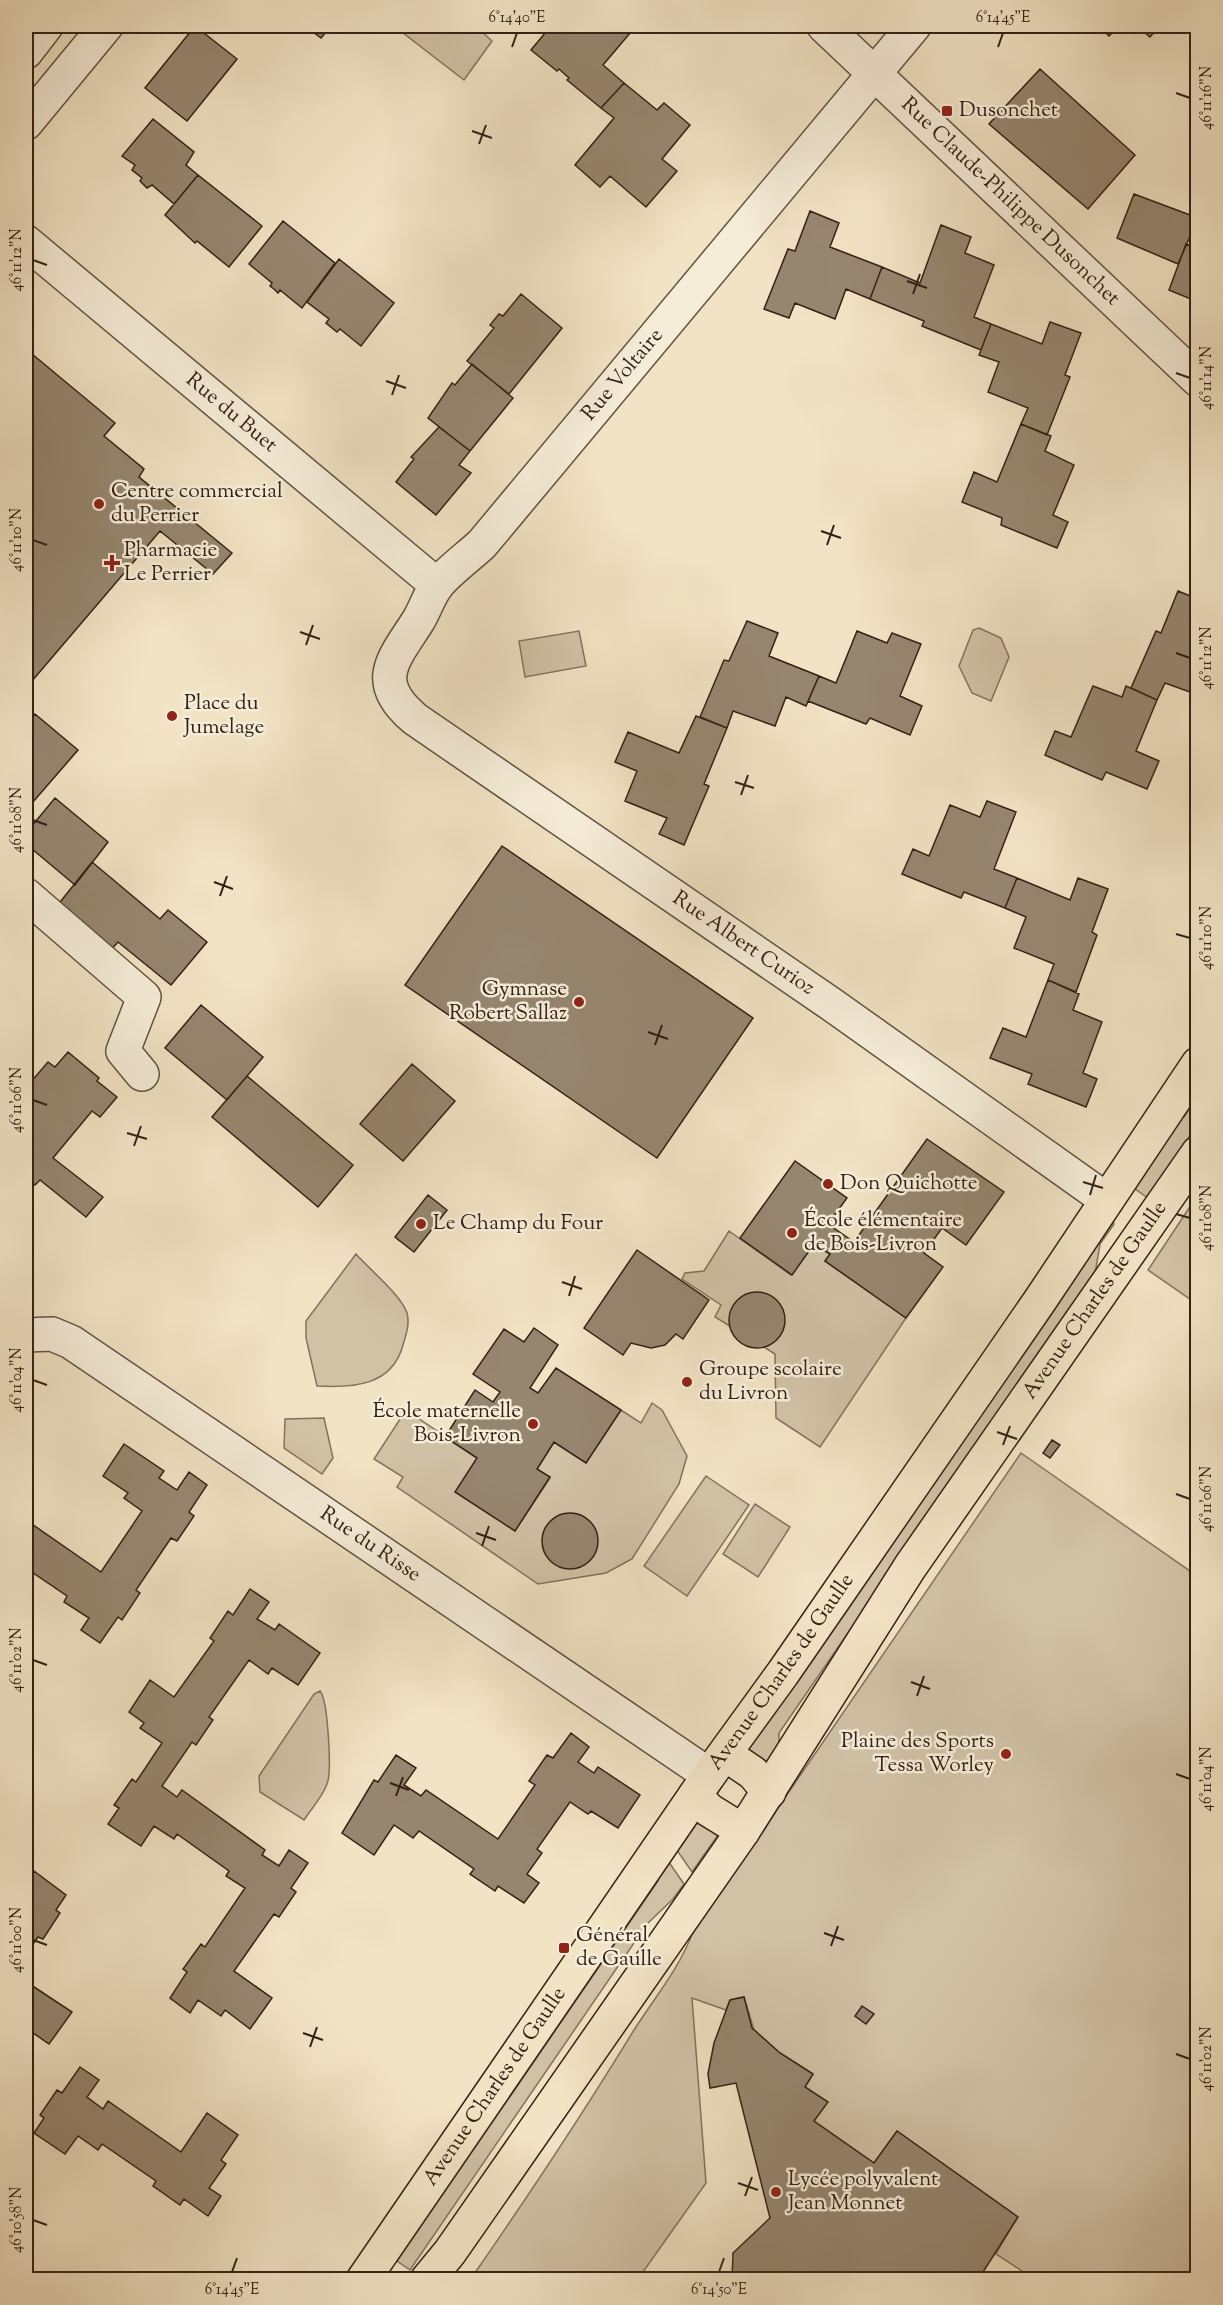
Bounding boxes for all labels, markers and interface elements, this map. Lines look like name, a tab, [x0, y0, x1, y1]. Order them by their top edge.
text: 6°14'40"E	[489, 8, 545, 29]
text: 6°14'45"E	[976, 8, 1030, 29]
text: 46°11'16"N	[1197, 66, 1218, 130]
street label: Rue Claude-Philippe Dusonchet	[894, 91, 1126, 313]
place label: Dusonchet	[959, 96, 1058, 126]
marker: Dusonchet	[940, 104, 954, 118]
text: 46°11'12"N	[7, 228, 28, 292]
street label: Rue Voltaire	[575, 322, 671, 428]
text: 46°11'14"N	[1197, 346, 1218, 410]
street label: Rue du Buet	[179, 366, 283, 460]
place label: Centre commercial du Perrier	[111, 477, 283, 531]
marker: Centre commercial du Perrier	[92, 497, 106, 511]
text: 46°11'10"N	[7, 508, 28, 572]
place label: Pharmacie Le Perrier	[124, 536, 217, 590]
marker: Pharmacie Le Perrier	[105, 556, 119, 570]
text: 46°11'12"N	[1197, 626, 1218, 690]
place label: Place du Jumelage	[183, 689, 264, 743]
marker: Place du Jumelage	[165, 709, 179, 723]
text: 46°11'08"N	[7, 787, 28, 853]
street label: Rue Albert Curioz	[666, 884, 820, 1003]
text: 46°11'10"N	[1197, 906, 1218, 970]
place label: Gymnase Robert Sallaz	[449, 975, 567, 1029]
marker: Gymnase Robert Sallaz	[572, 995, 586, 1009]
text: 46°11'06"N	[7, 1067, 28, 1133]
place label: Don Quichotte	[840, 1169, 978, 1199]
marker: Don Quichotte	[821, 1177, 835, 1191]
text: 46°11'08"N	[1197, 1185, 1218, 1251]
street label: Avenue Charles de Gaulle	[1016, 1196, 1175, 1406]
place label: École élémentaire de Bois-Livron	[804, 1206, 962, 1260]
place label: Le Champ du Four	[433, 1209, 603, 1239]
marker: Le Champ du Four	[414, 1217, 428, 1231]
marker: École élémentaire de Bois-Livron	[785, 1226, 799, 1240]
text: 46°11'04"N	[7, 1347, 28, 1413]
place label: Groupe scolaire du Livron	[699, 1355, 842, 1409]
marker: Groupe scolaire du Livron	[680, 1375, 694, 1389]
place label: École maternelle Bois-Livron	[373, 1397, 521, 1451]
marker: École maternelle Bois-Livron	[526, 1417, 540, 1431]
text: 46°11'06"N	[1197, 1466, 1218, 1532]
street label: Rue du Risse	[313, 1500, 427, 1590]
street label: Avenue Charles de Gaulle	[702, 1568, 862, 1777]
text: 46°11'02"N	[7, 1627, 28, 1692]
place label: Plaine des Sports Tessa Worley	[841, 1727, 995, 1781]
text: 46°11'04"N	[1197, 1746, 1218, 1812]
marker: Plaine des Sports Tessa Worley	[999, 1747, 1013, 1761]
text: 46°11'00"N	[7, 1907, 28, 1973]
place label: Général de Gaulle	[576, 1921, 662, 1975]
marker: Général de Gaulle	[557, 1941, 571, 1955]
street label: Avenue Charles de Gaulle	[416, 1981, 574, 2192]
text: 46°11'02"N	[1197, 2026, 1218, 2091]
place label: Lycée polyvalent Jean Monnet	[787, 2165, 938, 2219]
marker: Lycée polyvalent Jean Monnet	[769, 2185, 783, 2199]
text: 46°10'58"N	[7, 2187, 28, 2253]
text: 6°14'45"E	[205, 2280, 259, 2301]
text: 6°14'50"E	[691, 2280, 747, 2301]

